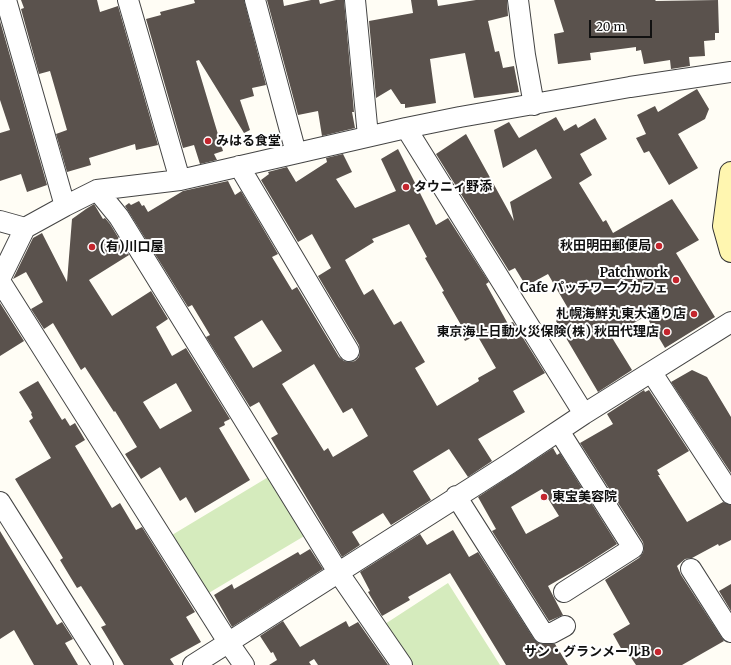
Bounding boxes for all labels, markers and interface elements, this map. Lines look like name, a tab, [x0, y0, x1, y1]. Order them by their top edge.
scale bar	[591, 12, 654, 38]
text: 20 m	[596, 19, 625, 34]
place label: みはる食堂	[216, 133, 281, 149]
marker: みはる食堂	[203, 136, 213, 146]
place label: タウニィ野添	[414, 179, 492, 195]
marker: タウニィ野添	[401, 182, 411, 192]
place label: 秋田明田郵便局	[560, 238, 651, 254]
place label: (有)川口屋	[100, 239, 163, 255]
marker: 秋田明田郵便局	[654, 241, 664, 251]
marker: (有)川口屋	[87, 242, 97, 252]
place label: Patchwork Cafe パッチワークカフェ	[520, 265, 668, 296]
marker: Patchwork Cafe パッチワークカフェ	[671, 275, 681, 285]
place label: 札幌海鮮丸東大通り店	[556, 306, 686, 322]
marker: 札幌海鮮丸東大通り店	[689, 309, 699, 319]
place label: 東京海上日動火災保険(株) 秋田代理店	[436, 324, 659, 340]
marker: 東京海上日動火災保険(株) 秋田代理店	[662, 327, 672, 337]
place label: 東宝美容院	[552, 489, 617, 505]
marker: 東宝美容院	[539, 492, 549, 502]
place label: サン・グランメールB	[524, 644, 650, 660]
marker: サン・グランメールB	[653, 647, 663, 657]

